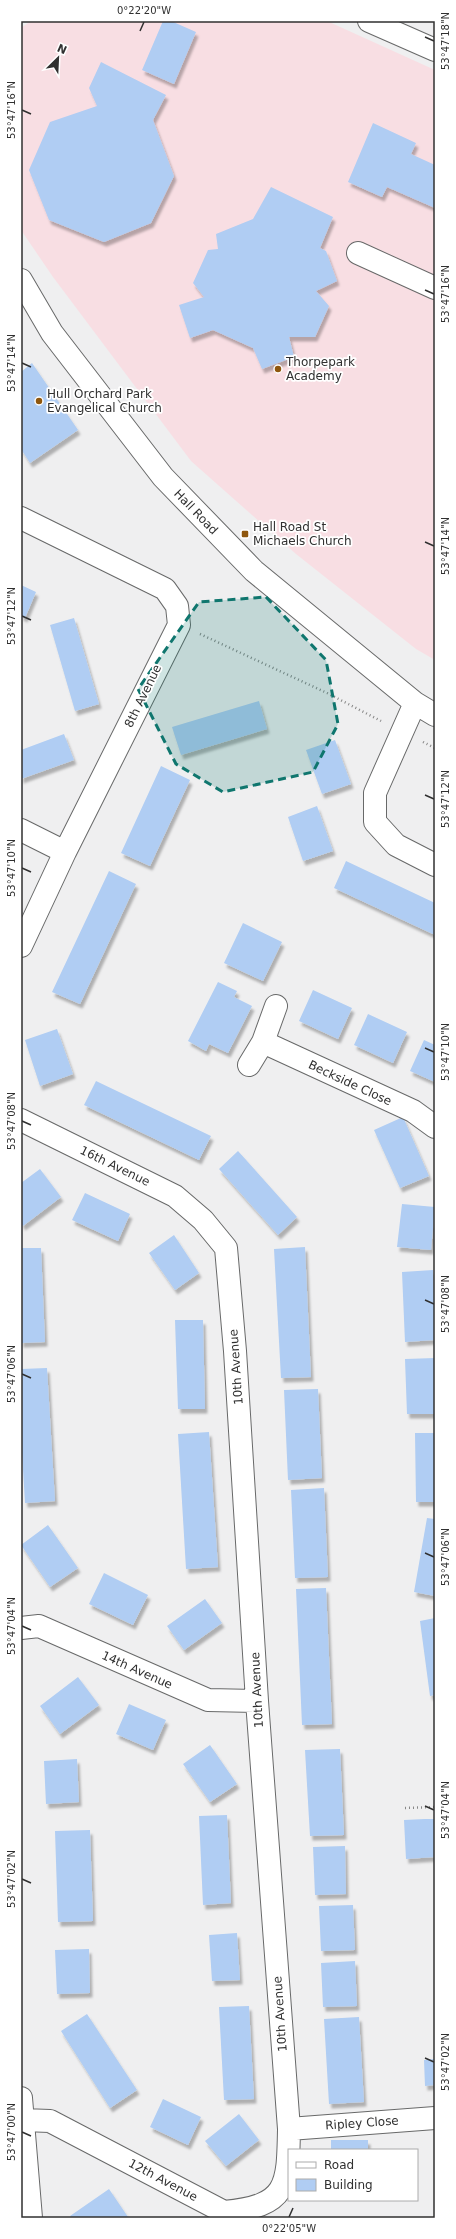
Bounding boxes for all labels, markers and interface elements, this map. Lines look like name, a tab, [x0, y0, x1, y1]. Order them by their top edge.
text: 0°22'20"W	[117, 5, 171, 16]
text: 53°47'18"N	[440, 12, 451, 70]
north arrow	[38, 38, 78, 78]
text: N	[55, 42, 69, 57]
text: 53°47'16"N	[6, 81, 17, 139]
text: 53°47'16"N	[440, 265, 451, 323]
text: 53°47'14"N	[6, 334, 17, 392]
place label: Thorpepark Academy	[285, 355, 355, 383]
marker: Thorpepark Academy	[273, 364, 283, 374]
place label: Hull Orchard Park Evangelical Church	[47, 387, 162, 415]
marker: Hull Orchard Park Evangelical Church	[34, 396, 44, 406]
street label: Hall Road	[171, 487, 221, 537]
text: 53°47'14"N	[440, 517, 451, 575]
place label: Hall Road St Michaels Church	[253, 520, 352, 548]
marker: Hall Road St Michaels Church	[240, 529, 250, 539]
text: 53°47'12"N	[6, 587, 17, 645]
street label: 8th Avenue	[122, 662, 164, 730]
text: 53°47'12"N	[440, 770, 451, 828]
text: 53°47'10"N	[6, 839, 17, 897]
text: 53°47'10"N	[440, 1023, 451, 1081]
street label: Beckside Close	[306, 1058, 394, 1108]
text: 53°47'08"N	[6, 1092, 17, 1150]
street label: 16th Avenue	[78, 1143, 152, 1189]
text: 53°47'08"N	[440, 1275, 451, 1333]
street label: 10th Avenue	[226, 1329, 246, 1405]
text: 53°47'06"N	[6, 1345, 17, 1403]
text: 53°47'06"N	[440, 1528, 451, 1586]
text: 53°47'04"N	[6, 1597, 17, 1655]
street label: 14th Avenue	[99, 1648, 175, 1692]
street label: 10th Avenue	[248, 1652, 266, 1728]
text: 53°47'04"N	[440, 1781, 451, 1839]
text: 53°47'02"N	[6, 1850, 17, 1908]
street label: 10th Avenue	[270, 1976, 290, 2052]
text: 53°47'02"N	[440, 2033, 451, 2091]
text: 53°47'00"N	[6, 2103, 17, 2161]
street label: Ripley Close	[325, 2113, 399, 2133]
legend	[288, 2149, 418, 2201]
street label: 12th Avenue	[126, 2156, 200, 2204]
text: Road	[324, 2158, 354, 2172]
text: Building	[324, 2178, 373, 2192]
text: 0°22'05"W	[262, 2223, 316, 2234]

